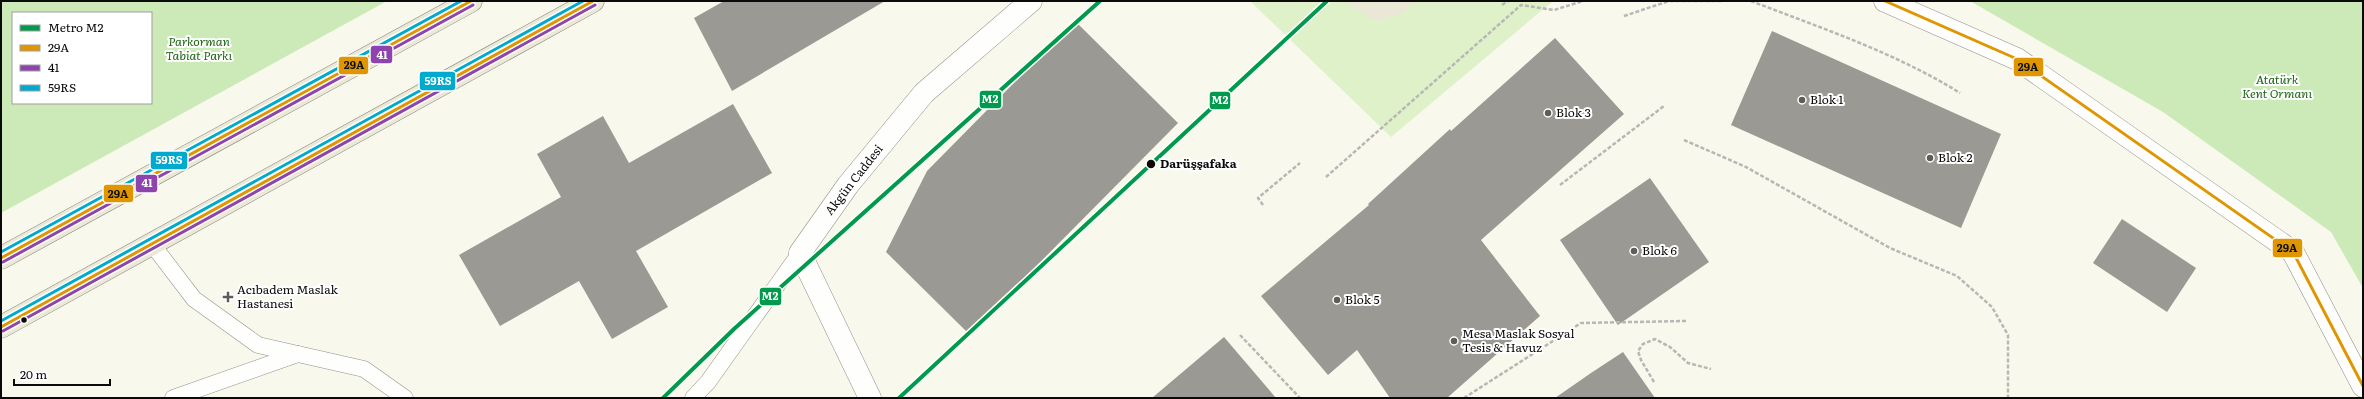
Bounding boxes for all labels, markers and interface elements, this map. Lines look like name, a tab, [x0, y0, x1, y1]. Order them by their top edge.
legend	[12, 12, 152, 104]
text: Metro M2	[48, 18, 104, 36]
park label: Parkorman Tabiat Parkı	[166, 32, 233, 64]
text: 29A	[48, 38, 69, 56]
line badge: 41	[370, 45, 393, 64]
text: 41	[376, 46, 388, 62]
line badge: 29A	[338, 56, 369, 75]
text: 29A	[344, 56, 365, 72]
line badge: 29A	[2013, 57, 2044, 77]
text: 41	[48, 58, 60, 76]
text: 29A	[2018, 58, 2039, 74]
park label: Atatürk Kent Ormanı	[2242, 70, 2312, 102]
line badge: 59RS	[419, 71, 456, 91]
text: 59RS	[424, 72, 452, 88]
text: 59RS	[48, 78, 76, 96]
line badge: M2	[979, 90, 1002, 109]
text: M2	[982, 90, 998, 106]
place label: Blok 1	[1810, 90, 1843, 108]
line badge: M2	[1209, 91, 1231, 110]
text: M2	[1212, 91, 1228, 107]
marker: Blok 1	[1797, 95, 1807, 105]
place label: Blok 3	[1556, 103, 1591, 121]
marker: Blok 3	[1543, 108, 1553, 118]
street label: Akgün Caddesi	[820, 140, 887, 219]
place label: Blok 2	[1938, 148, 1972, 166]
line badge: 59RS	[150, 151, 188, 170]
text: 59RS	[155, 151, 183, 167]
marker: Blok 2	[1925, 153, 1935, 163]
place label: Darüşşafaka	[1160, 154, 1237, 172]
marker: Darüşşafaka	[1145, 158, 1157, 170]
line badge: 41	[135, 174, 158, 193]
text: 41	[141, 174, 153, 190]
line badge: 29A	[103, 184, 134, 203]
text: 29A	[108, 185, 129, 201]
line badge: 29A	[2272, 238, 2303, 258]
text: 29A	[2277, 239, 2298, 255]
place label: Blok 6	[1642, 241, 1677, 259]
marker: Blok 6	[1629, 246, 1639, 256]
place label: Acıbadem Maslak Hastanesi	[237, 280, 339, 312]
line badge: M2	[759, 287, 782, 306]
text: M2	[762, 287, 778, 303]
place label: Blok 5	[1345, 290, 1379, 308]
marker: Acıbadem Maslak Hastanesi	[222, 291, 234, 303]
marker: Blok 5	[1332, 295, 1342, 305]
unlabelled marker	[19, 315, 29, 325]
place label: Mesa Maslak Sosyal Tesis & Havuz	[1462, 324, 1574, 356]
marker: Mesa Maslak Sosyal Tesis & Havuz	[1449, 336, 1459, 346]
scale bar	[14, 361, 110, 387]
text: 20 m	[20, 365, 47, 383]

